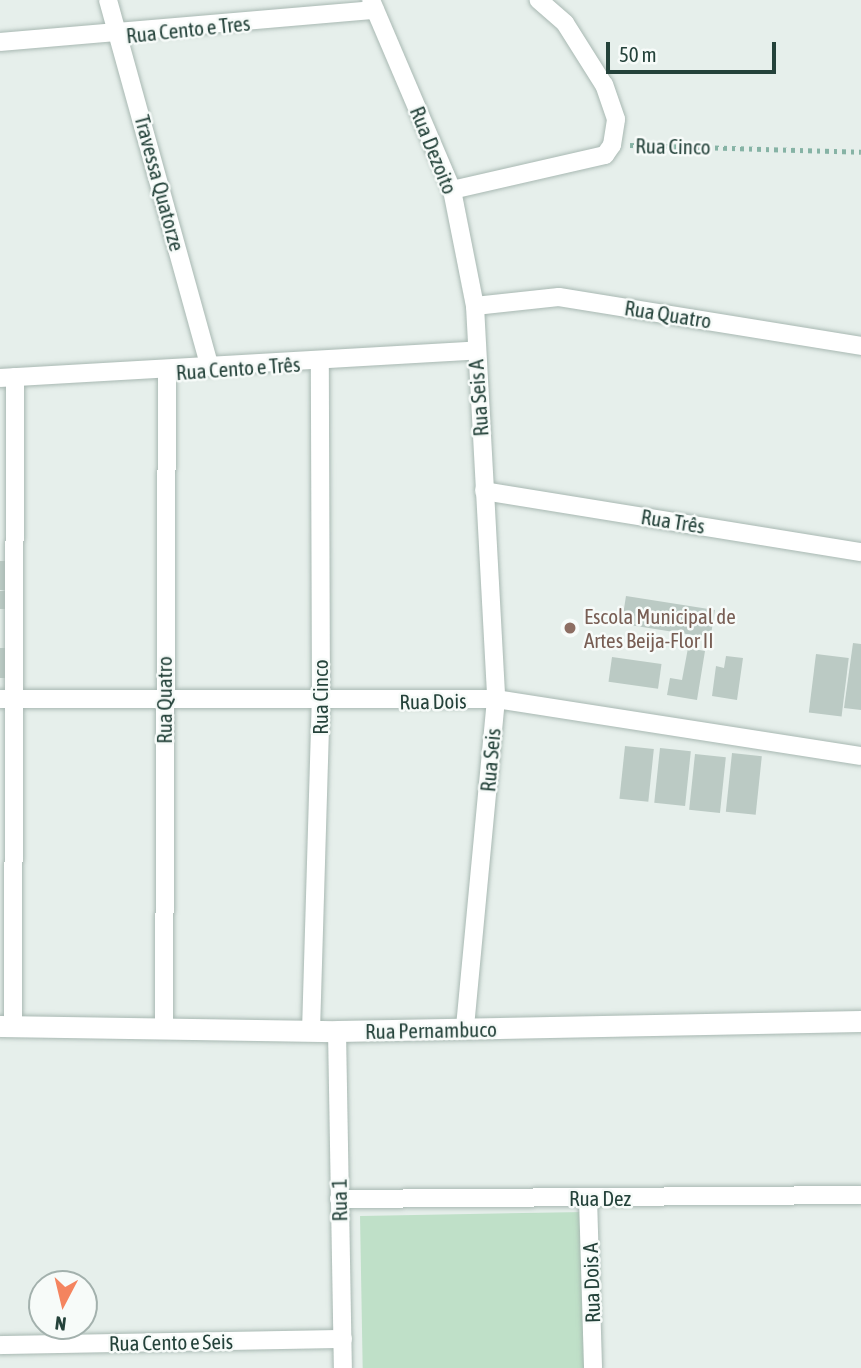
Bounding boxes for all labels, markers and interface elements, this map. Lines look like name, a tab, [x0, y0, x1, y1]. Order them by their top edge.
street label: Rua Cento e Tres	[125, 10, 251, 48]
scale bar	[609, 28, 779, 72]
text: 50 m	[619, 42, 657, 66]
street label: Rua Dezoito	[405, 102, 463, 198]
street label: Travessa Quatorze	[130, 112, 190, 254]
street label: Rua Cinco	[635, 133, 711, 159]
street label: Rua Quatro	[623, 295, 713, 333]
street label: Rua Cento e Três	[175, 351, 301, 385]
street label: Rua Seis A	[463, 359, 493, 437]
street label: Rua Três	[639, 504, 707, 538]
place label: Escola Municipal de Artes Beija-Flor II	[584, 603, 736, 653]
marker: Escola Municipal de Artes Beija-Flor II	[562, 620, 578, 636]
street label: Rua Quatro	[151, 656, 177, 744]
street label: Rua Cinco	[307, 659, 333, 735]
street label: Rua Dois	[399, 688, 467, 714]
street label: Rua Seis	[475, 727, 505, 793]
street label: Rua Pernambuco	[365, 1016, 497, 1044]
street label: Rua 1	[326, 1178, 352, 1222]
street label: Rua Dez	[569, 1185, 631, 1211]
street label: Rua Dois A	[577, 1242, 605, 1324]
north arrow	[28, 1270, 98, 1340]
text: N	[54, 1312, 68, 1335]
street label: Rua Cento e Seis	[109, 1328, 233, 1356]

